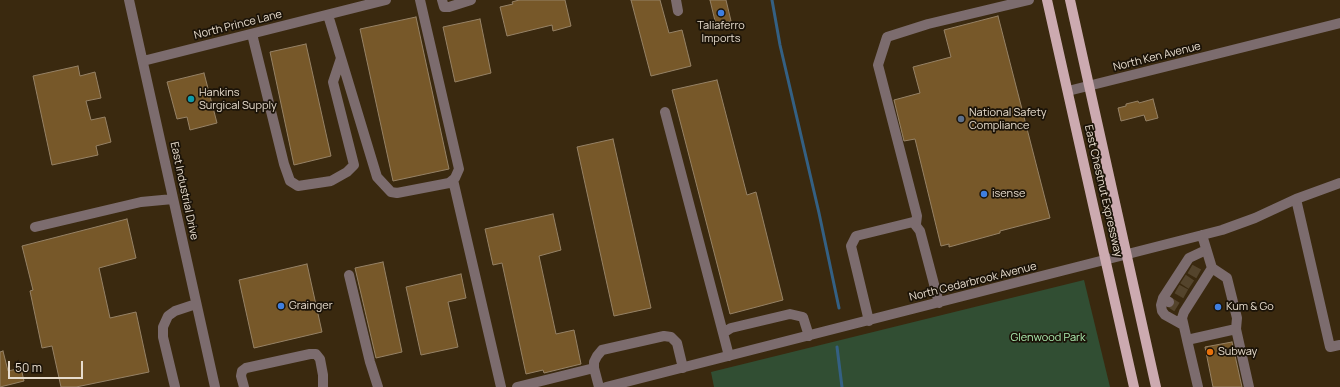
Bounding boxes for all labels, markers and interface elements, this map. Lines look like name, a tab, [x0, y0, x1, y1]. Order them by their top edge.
street label: North Prince Lane	[193, 8, 283, 42]
marker: Taliaferro Imports	[716, 8, 726, 18]
place label: Taliaferro Imports	[697, 19, 745, 45]
street label: North Ken Avenue	[1112, 40, 1202, 74]
place label: Hankins Surgical Supply	[199, 86, 277, 112]
marker: Hankins Surgical Supply	[186, 94, 196, 104]
place label: National Safety Compliance	[969, 106, 1047, 132]
marker: National Safety Compliance	[956, 114, 966, 124]
street label: East Chestnut Expressway	[1081, 124, 1125, 258]
street label: East Industrial Drive	[167, 141, 201, 241]
place label: isense	[992, 187, 1025, 201]
marker: isense	[979, 189, 989, 199]
street label: North Cedarbrook Avenue	[908, 260, 1038, 304]
place label: Grainger	[289, 299, 333, 313]
place label: Kum & Go	[1226, 300, 1274, 314]
marker: Grainger	[276, 301, 286, 311]
marker: Kum & Go	[1213, 302, 1223, 312]
park label: Glenwood Park	[1011, 331, 1085, 345]
place label: Subway	[1218, 345, 1257, 359]
marker: Subway	[1205, 347, 1215, 357]
scale bar	[10, 353, 85, 379]
text: 50 m	[15, 359, 42, 376]

